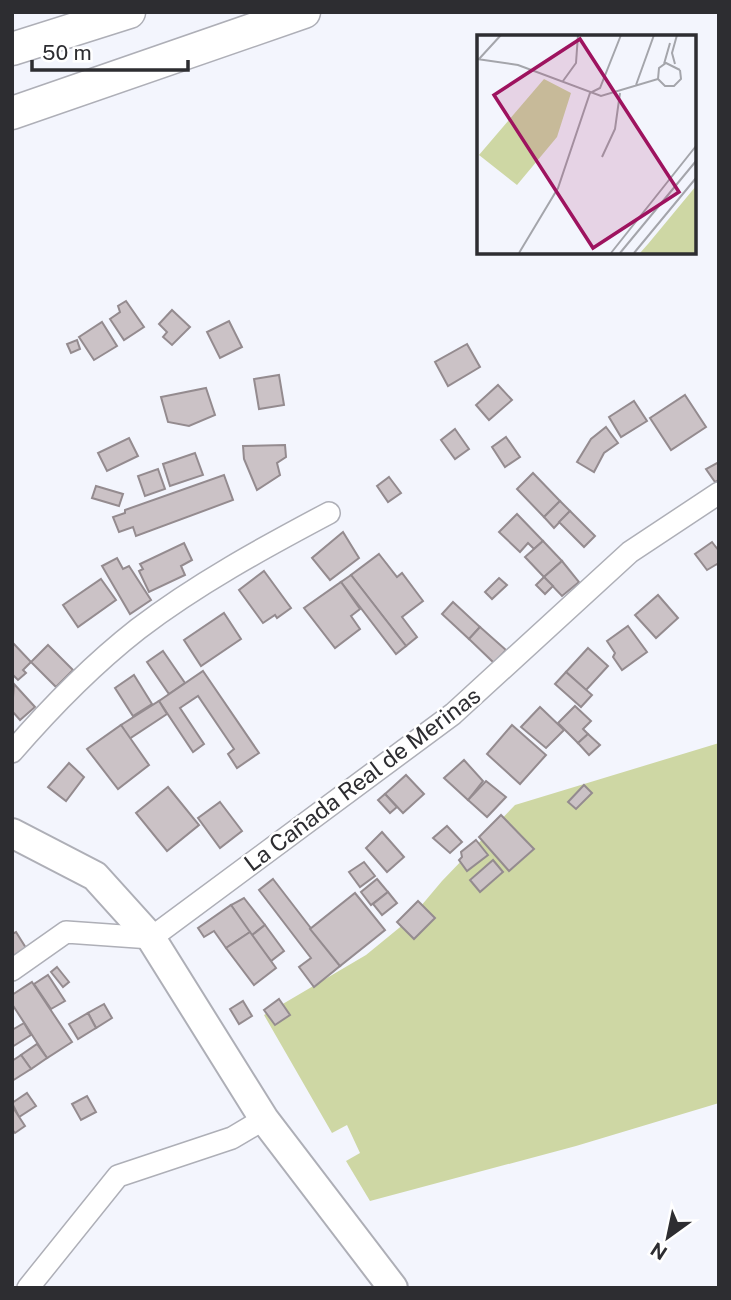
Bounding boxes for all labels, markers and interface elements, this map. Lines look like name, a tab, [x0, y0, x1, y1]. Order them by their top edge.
scale bar	[32, 28, 187, 72]
inset map	[477, 35, 696, 254]
text: 50 m	[42, 40, 92, 65]
street label: La Cañada Real de Merinas	[239, 681, 485, 877]
north arrow	[633, 1202, 703, 1272]
text: N	[647, 1238, 671, 1265]

